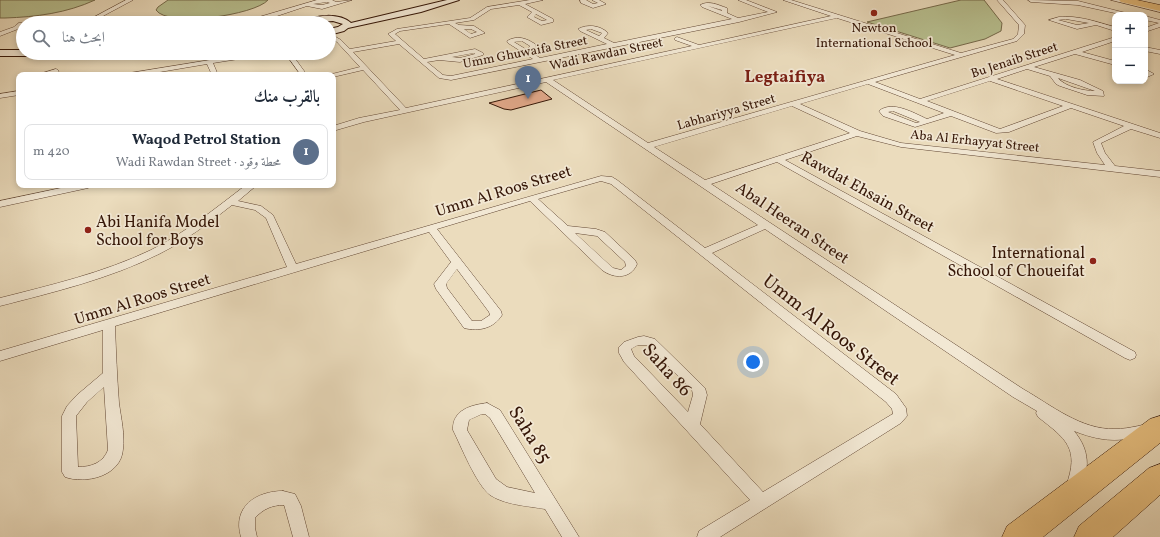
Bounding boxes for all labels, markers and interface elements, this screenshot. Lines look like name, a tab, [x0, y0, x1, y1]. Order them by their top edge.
marker: Newton International School	[869, 8, 879, 18]
map controls	[1112, 12, 1148, 84]
button: +	[1112, 12, 1148, 48]
search box	[16, 16, 336, 60]
place label: Newton International School	[816, 20, 932, 53]
icon: search	[30, 27, 52, 49]
text: ابحث هنا	[62, 28, 105, 49]
street label: Umm Ghuwaifa Street	[462, 32, 590, 74]
street label: Wadi Rawdan Street	[548, 34, 665, 76]
street label: Bu Jenaib Street	[969, 38, 1061, 83]
button: −	[1112, 48, 1148, 84]
pin: 1	[515, 66, 541, 99]
district label: Legtaifiya	[745, 66, 825, 89]
text: بالقرب منك	[254, 86, 320, 109]
street label: Labhariyya Street	[675, 90, 778, 136]
street label: Aba Al Erhayyat Street	[909, 126, 1041, 158]
text: Waqod Petrol Station	[132, 130, 281, 151]
text: 420 m	[33, 143, 70, 161]
text: 1	[303, 143, 309, 161]
street label: Rawdat Ehsain Street	[796, 147, 938, 239]
text: محطة وقود · Wadi Rawdan Street	[116, 154, 281, 172]
street label: Umm Al Roos Street	[433, 161, 575, 223]
street label: Abal Heeran Street	[731, 177, 853, 270]
place label: Abi Hanifa Model School for Boys	[96, 212, 220, 252]
marker: Abi Hanifa Model School for Boys	[83, 225, 93, 235]
place label: International School of Choueifat	[948, 243, 1085, 283]
marker: International School of Choueifat	[1088, 256, 1098, 266]
street label: Umm Al Roos Street	[72, 269, 214, 331]
street label: Umm Al Roos Street	[757, 269, 905, 393]
street label: Saha 86	[636, 338, 698, 403]
your location	[743, 352, 763, 372]
street label: Saha 85	[502, 401, 557, 469]

